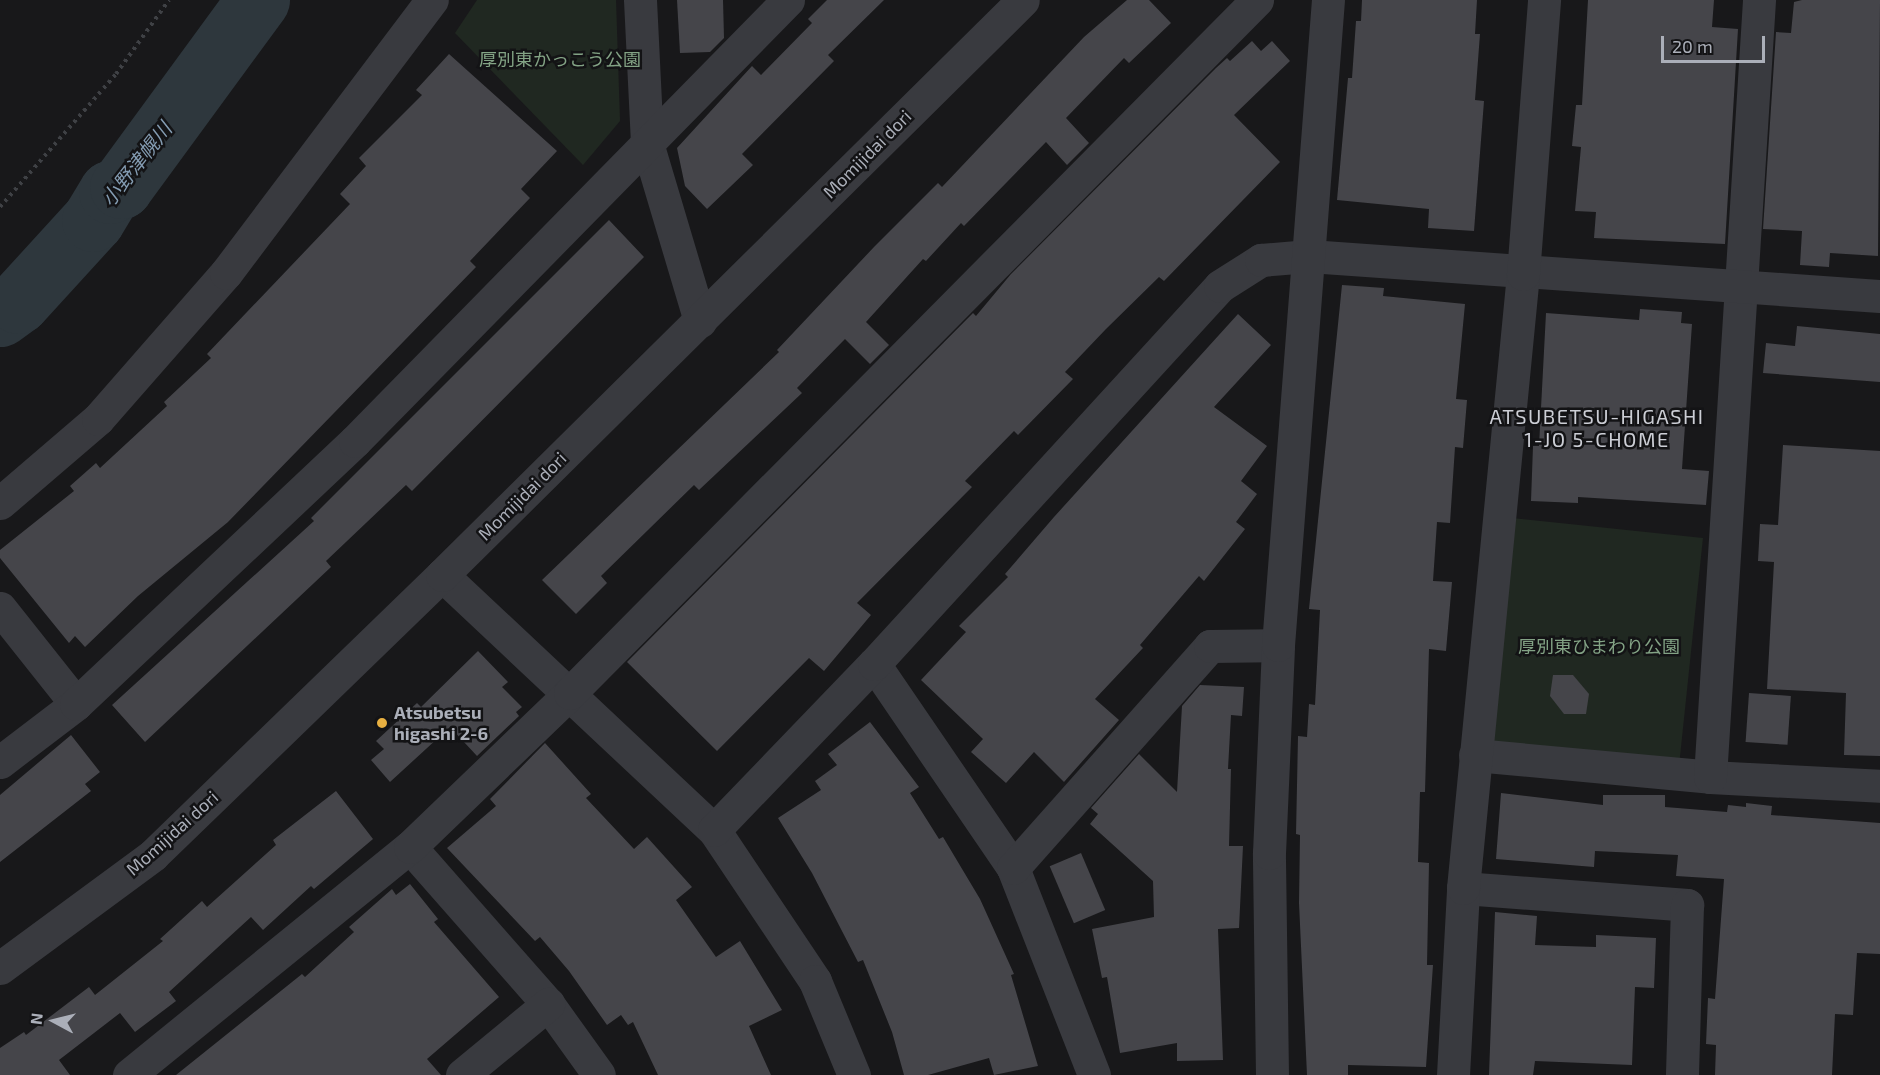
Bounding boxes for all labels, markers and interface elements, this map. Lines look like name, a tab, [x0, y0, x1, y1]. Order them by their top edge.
scale bar	[1664, 24, 1768, 62]
text: 20 m	[1672, 35, 1713, 57]
park label: 厚別東かっこう公園	[479, 48, 641, 70]
street label: Momijidai dori	[818, 105, 916, 203]
water label: 小野津幌川	[96, 117, 176, 211]
district label: ATSUBETSU-HIGASHI 1-JO 5-CHOME	[1489, 405, 1705, 452]
street label: Momijidai dori	[473, 447, 571, 545]
park label: 厚別東ひまわり公園	[1518, 635, 1680, 657]
place label: Atsubetsu higashi 2-6	[394, 702, 488, 744]
marker: Atsubetsu higashi 2-6	[375, 716, 389, 730]
street label: Momijidai dori	[122, 786, 222, 880]
north arrow	[24, 991, 84, 1051]
text: N	[26, 1012, 46, 1026]

